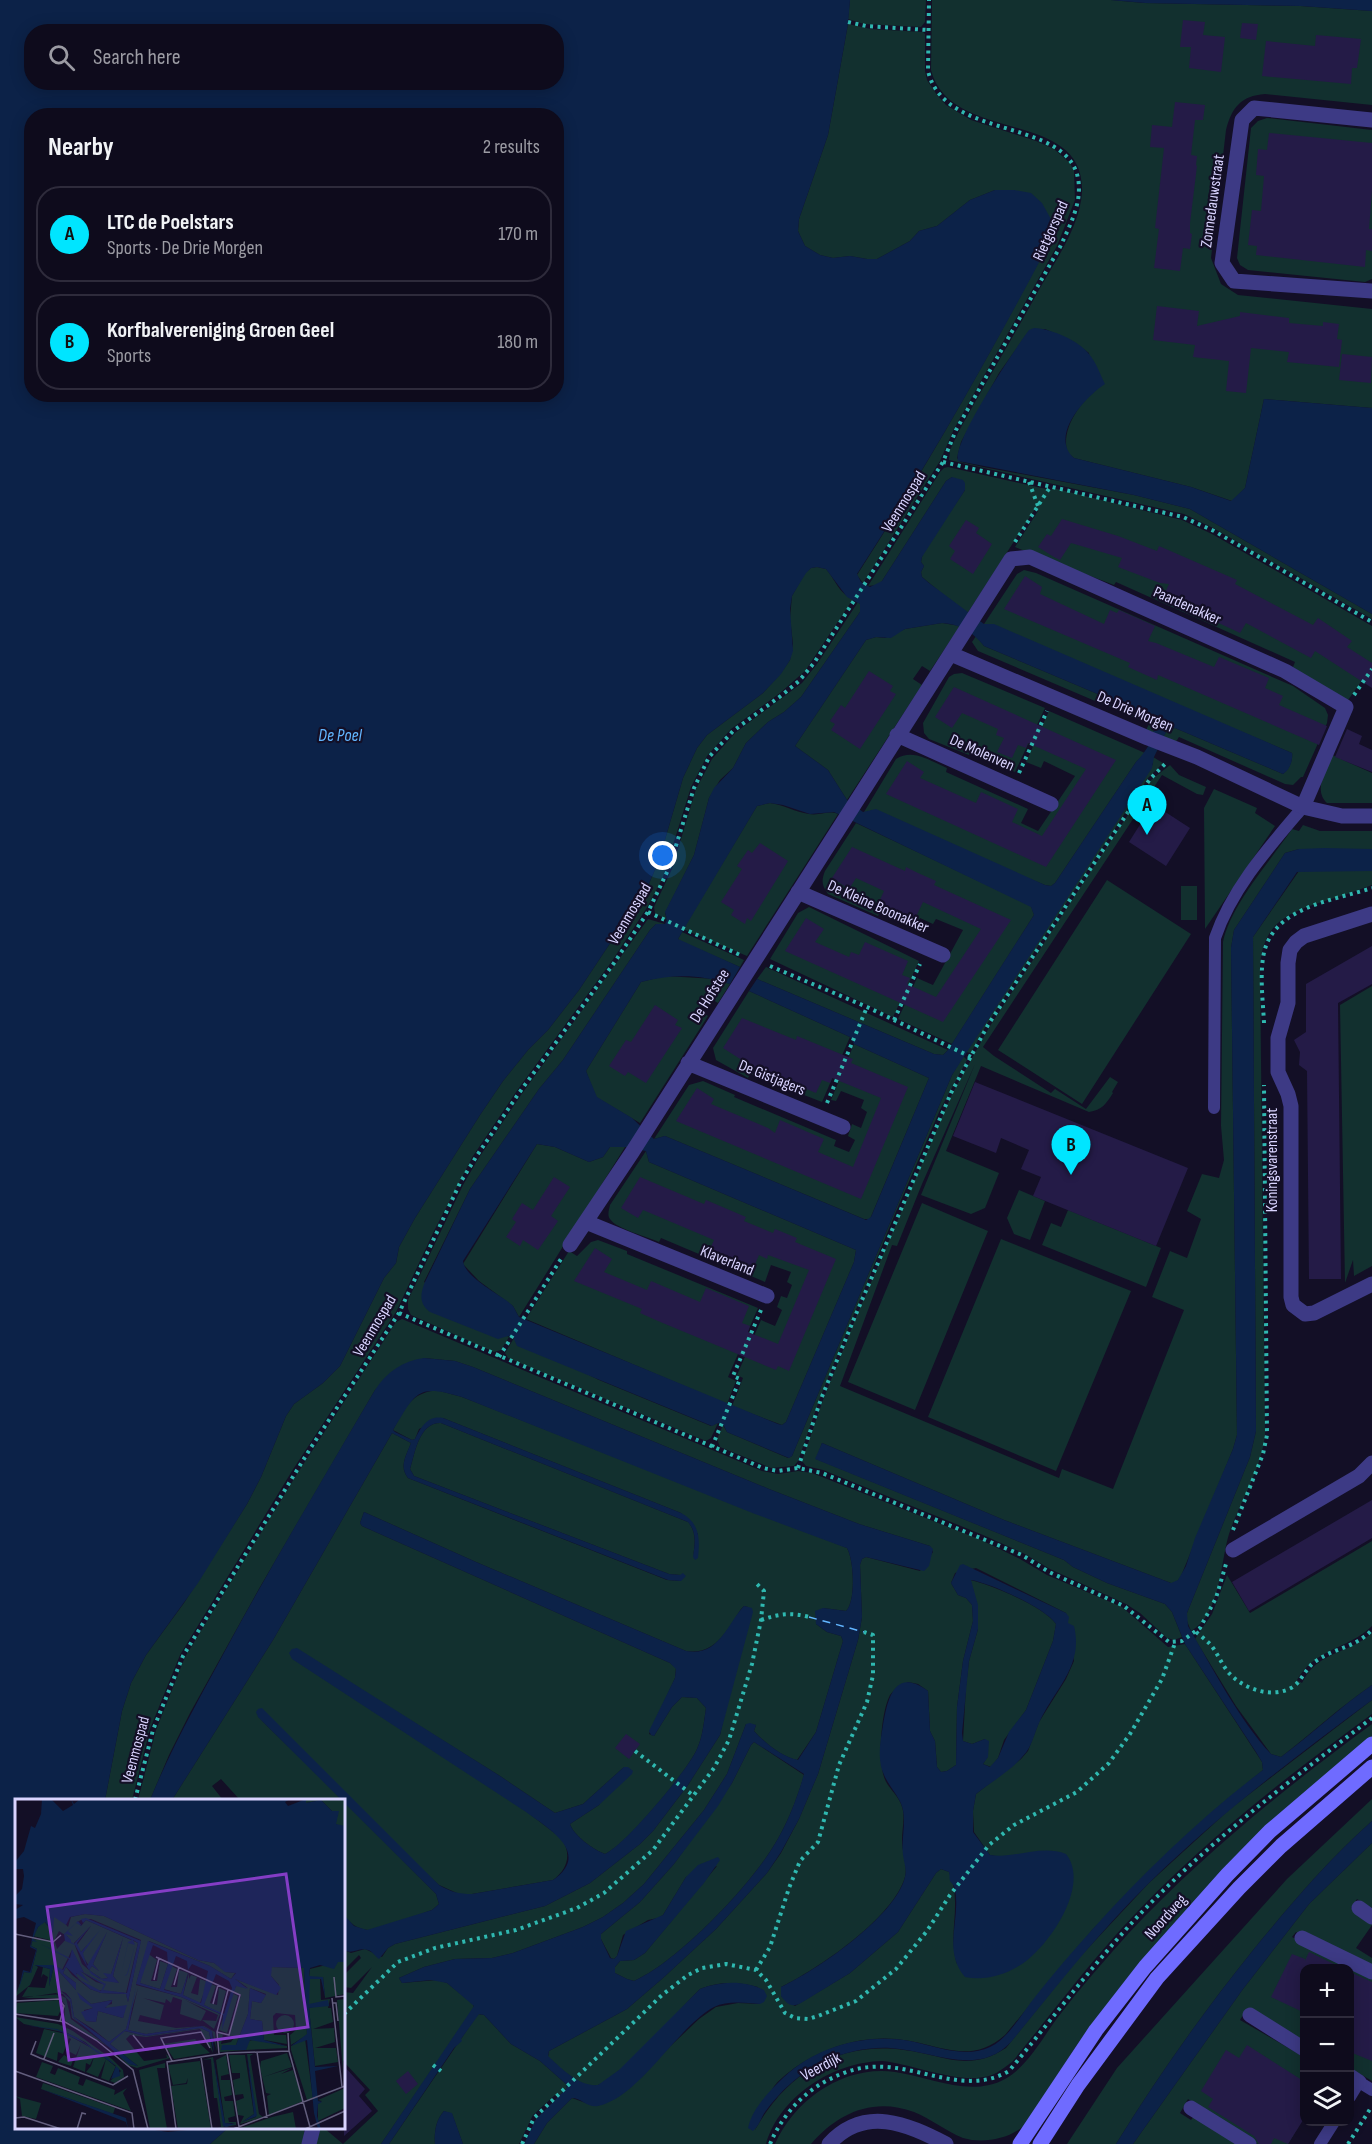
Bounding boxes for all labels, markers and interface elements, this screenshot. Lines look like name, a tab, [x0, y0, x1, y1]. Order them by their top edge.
search box	[24, 24, 564, 90]
icon: search	[45, 41, 78, 74]
text: Search here	[93, 44, 180, 71]
text: Nearby	[48, 132, 114, 163]
text: 2 results	[483, 135, 540, 159]
street label: Zonnedauwstraat	[1197, 153, 1229, 249]
street label: Rietgorspad	[1029, 198, 1073, 264]
text: LTC de Poelstars	[107, 209, 234, 236]
text: A	[65, 222, 74, 246]
text: 170 m	[498, 222, 538, 246]
text: Sports · De Drie Morgen	[107, 236, 263, 260]
text: Korfbalvereniging Groen Geel	[107, 317, 334, 344]
text: B	[65, 330, 74, 354]
text: 180 m	[497, 330, 538, 354]
text: Sports	[107, 344, 151, 368]
street label: Veenmospad	[878, 468, 930, 536]
street label: Paardenakker	[1150, 583, 1224, 630]
street label: De Drie Morgen	[1094, 687, 1176, 737]
water label: De Poel	[318, 725, 363, 746]
street label: De Molenven	[947, 730, 1017, 776]
pin: A	[1128, 786, 1166, 835]
your location	[648, 841, 677, 870]
street label: De Kleine Boonakker	[824, 876, 932, 938]
street label: Veenmospad	[604, 880, 656, 948]
street label: De Hofstee	[686, 966, 734, 1026]
street label: De Gistjagers	[736, 1056, 808, 1100]
street label: Koningsvarenstraat	[1263, 1108, 1282, 1212]
pin: B	[1052, 1126, 1090, 1175]
street label: Klaverland	[697, 1242, 757, 1280]
street label: Veenmospad	[349, 1292, 401, 1360]
street label: Veenmospad	[118, 1714, 154, 1786]
inset map	[15, 1799, 345, 2129]
street label: Noordweg	[1141, 1891, 1191, 1943]
map controls	[1300, 1964, 1354, 2126]
button: +	[1300, 1964, 1354, 2018]
button: −	[1300, 2018, 1354, 2072]
street label: Veerdijk	[798, 2049, 844, 2085]
button: layers	[1300, 2072, 1354, 2126]

